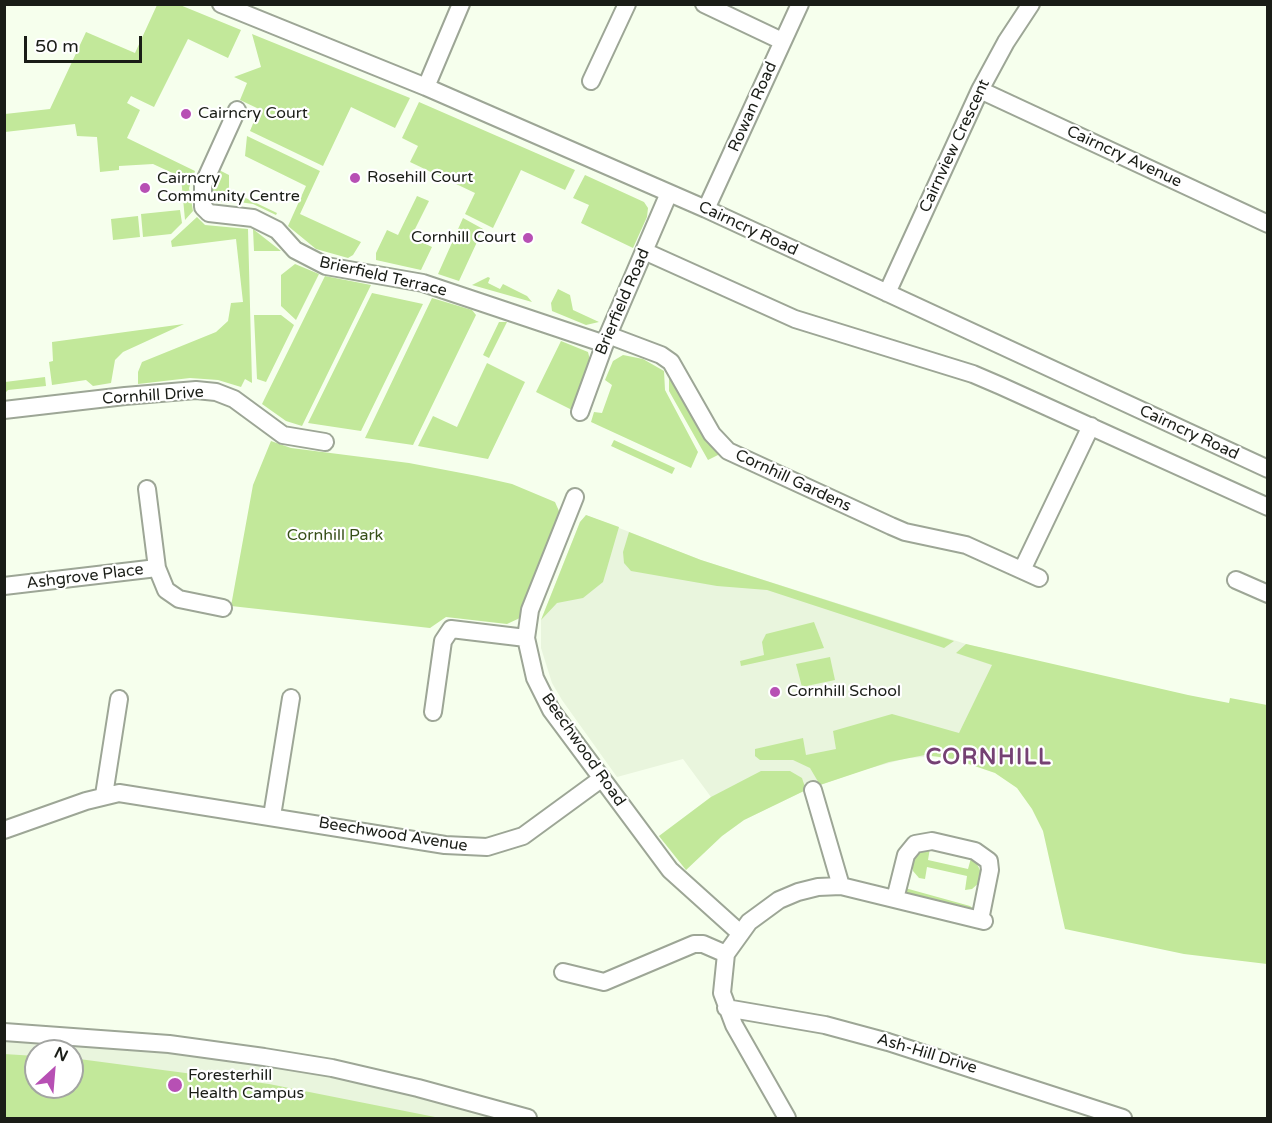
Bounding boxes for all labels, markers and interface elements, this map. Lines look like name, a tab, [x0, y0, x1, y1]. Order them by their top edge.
scale bar	[27, 24, 146, 62]
text: 50 m	[35, 35, 79, 57]
street label: Rowan Road	[725, 59, 781, 155]
street label: Cairnview Crescent	[916, 76, 994, 216]
place label: Cairncry Court	[198, 104, 308, 124]
marker: Cairncry Court	[179, 107, 193, 121]
street label: Cairncry Avenue	[1063, 122, 1185, 192]
place label: Rosehill Court	[367, 168, 473, 188]
place label: Cairncry Community Centre	[157, 169, 300, 207]
marker: Rosehill Court	[348, 171, 362, 185]
marker: Cairncry Community Centre	[138, 181, 152, 195]
street label: Cairncry Road	[695, 198, 801, 260]
place label: Cornhill Court	[411, 228, 516, 248]
marker: Cornhill Court	[521, 231, 535, 245]
street label: Brierfield Road	[592, 246, 654, 358]
street label: Brierfield Terrace	[317, 253, 449, 301]
street label: Cornhill Drive	[102, 383, 204, 409]
street label: Cairncry Road	[1136, 402, 1242, 464]
street label: Cornhill Gardens	[732, 446, 854, 516]
park label: Cornhill Park	[287, 526, 383, 546]
street label: Ashgrove Place	[25, 560, 145, 594]
place label: Cornhill School	[787, 682, 901, 702]
marker: Cornhill School	[768, 685, 782, 699]
street label: Beechwood Road	[537, 690, 629, 810]
district label: CORNHILL	[926, 745, 1052, 771]
street label: Beechwood Avenue	[317, 814, 469, 856]
street label: Ash-Hill Drive	[875, 1030, 979, 1078]
north arrow	[24, 1039, 84, 1099]
text: N	[51, 1043, 71, 1066]
place label: Foresterhill Health Campus	[188, 1066, 304, 1104]
marker: Foresterhill Health Campus	[166, 1076, 184, 1094]

